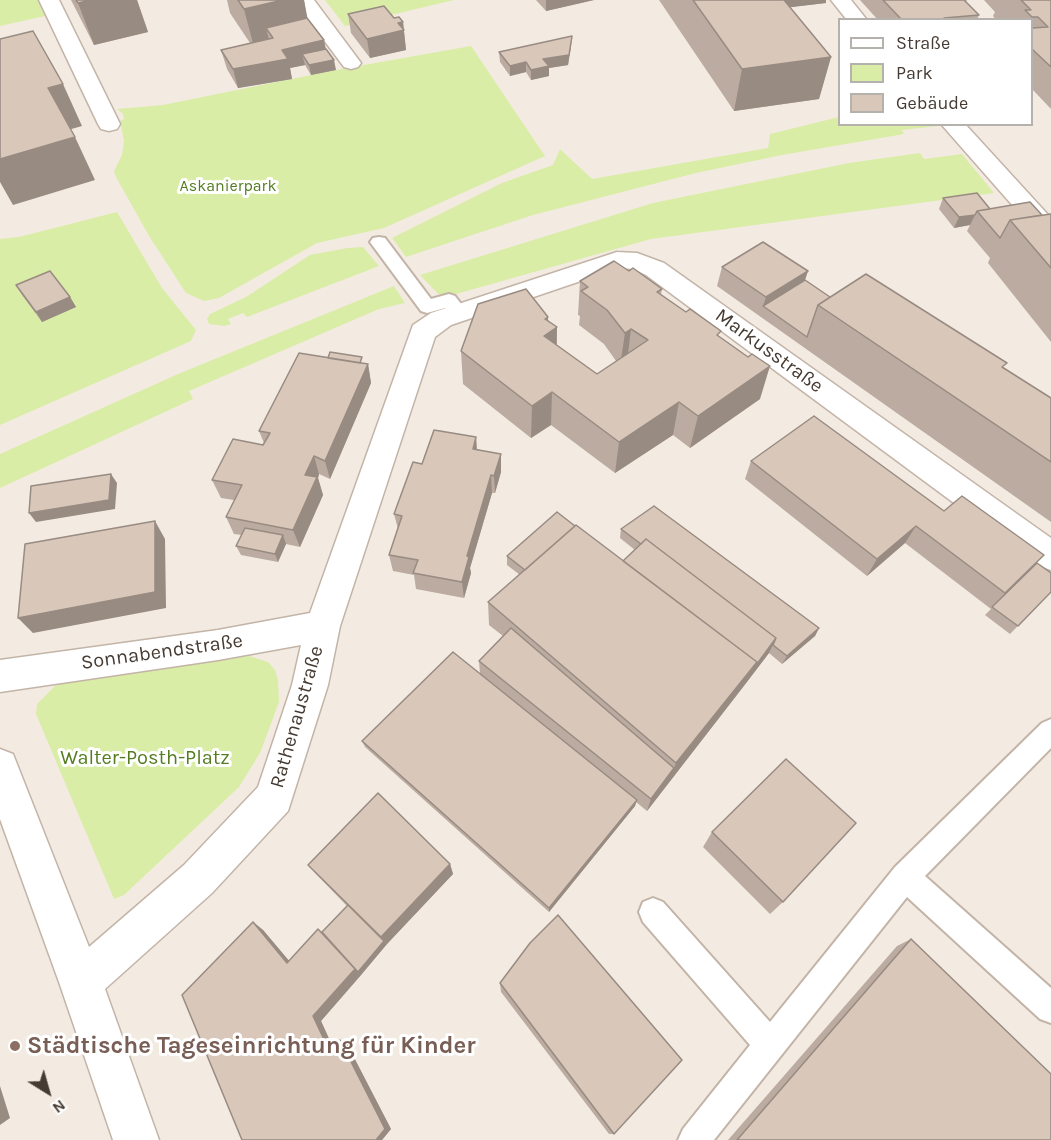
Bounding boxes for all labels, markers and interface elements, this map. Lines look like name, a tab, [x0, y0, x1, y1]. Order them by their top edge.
legend	[838, 18, 1033, 126]
text: Straße	[896, 32, 950, 54]
text: Park	[896, 62, 933, 84]
text: Gebäude	[896, 92, 968, 114]
park label: Askanierpark	[180, 176, 276, 196]
street label: Markusstraße	[710, 304, 828, 398]
street label: Sonnabendstraße	[80, 629, 244, 675]
street label: Rathenaustraße	[265, 643, 329, 791]
park label: Walter-Posth-Platz	[60, 746, 230, 770]
place label: Städtische Tageseinrichtung für Kinder	[27, 1032, 476, 1060]
marker: Städtische Tageseinrichtung für Kinder	[8, 1039, 22, 1053]
north arrow	[18, 1062, 78, 1122]
text: N	[49, 1096, 69, 1118]

